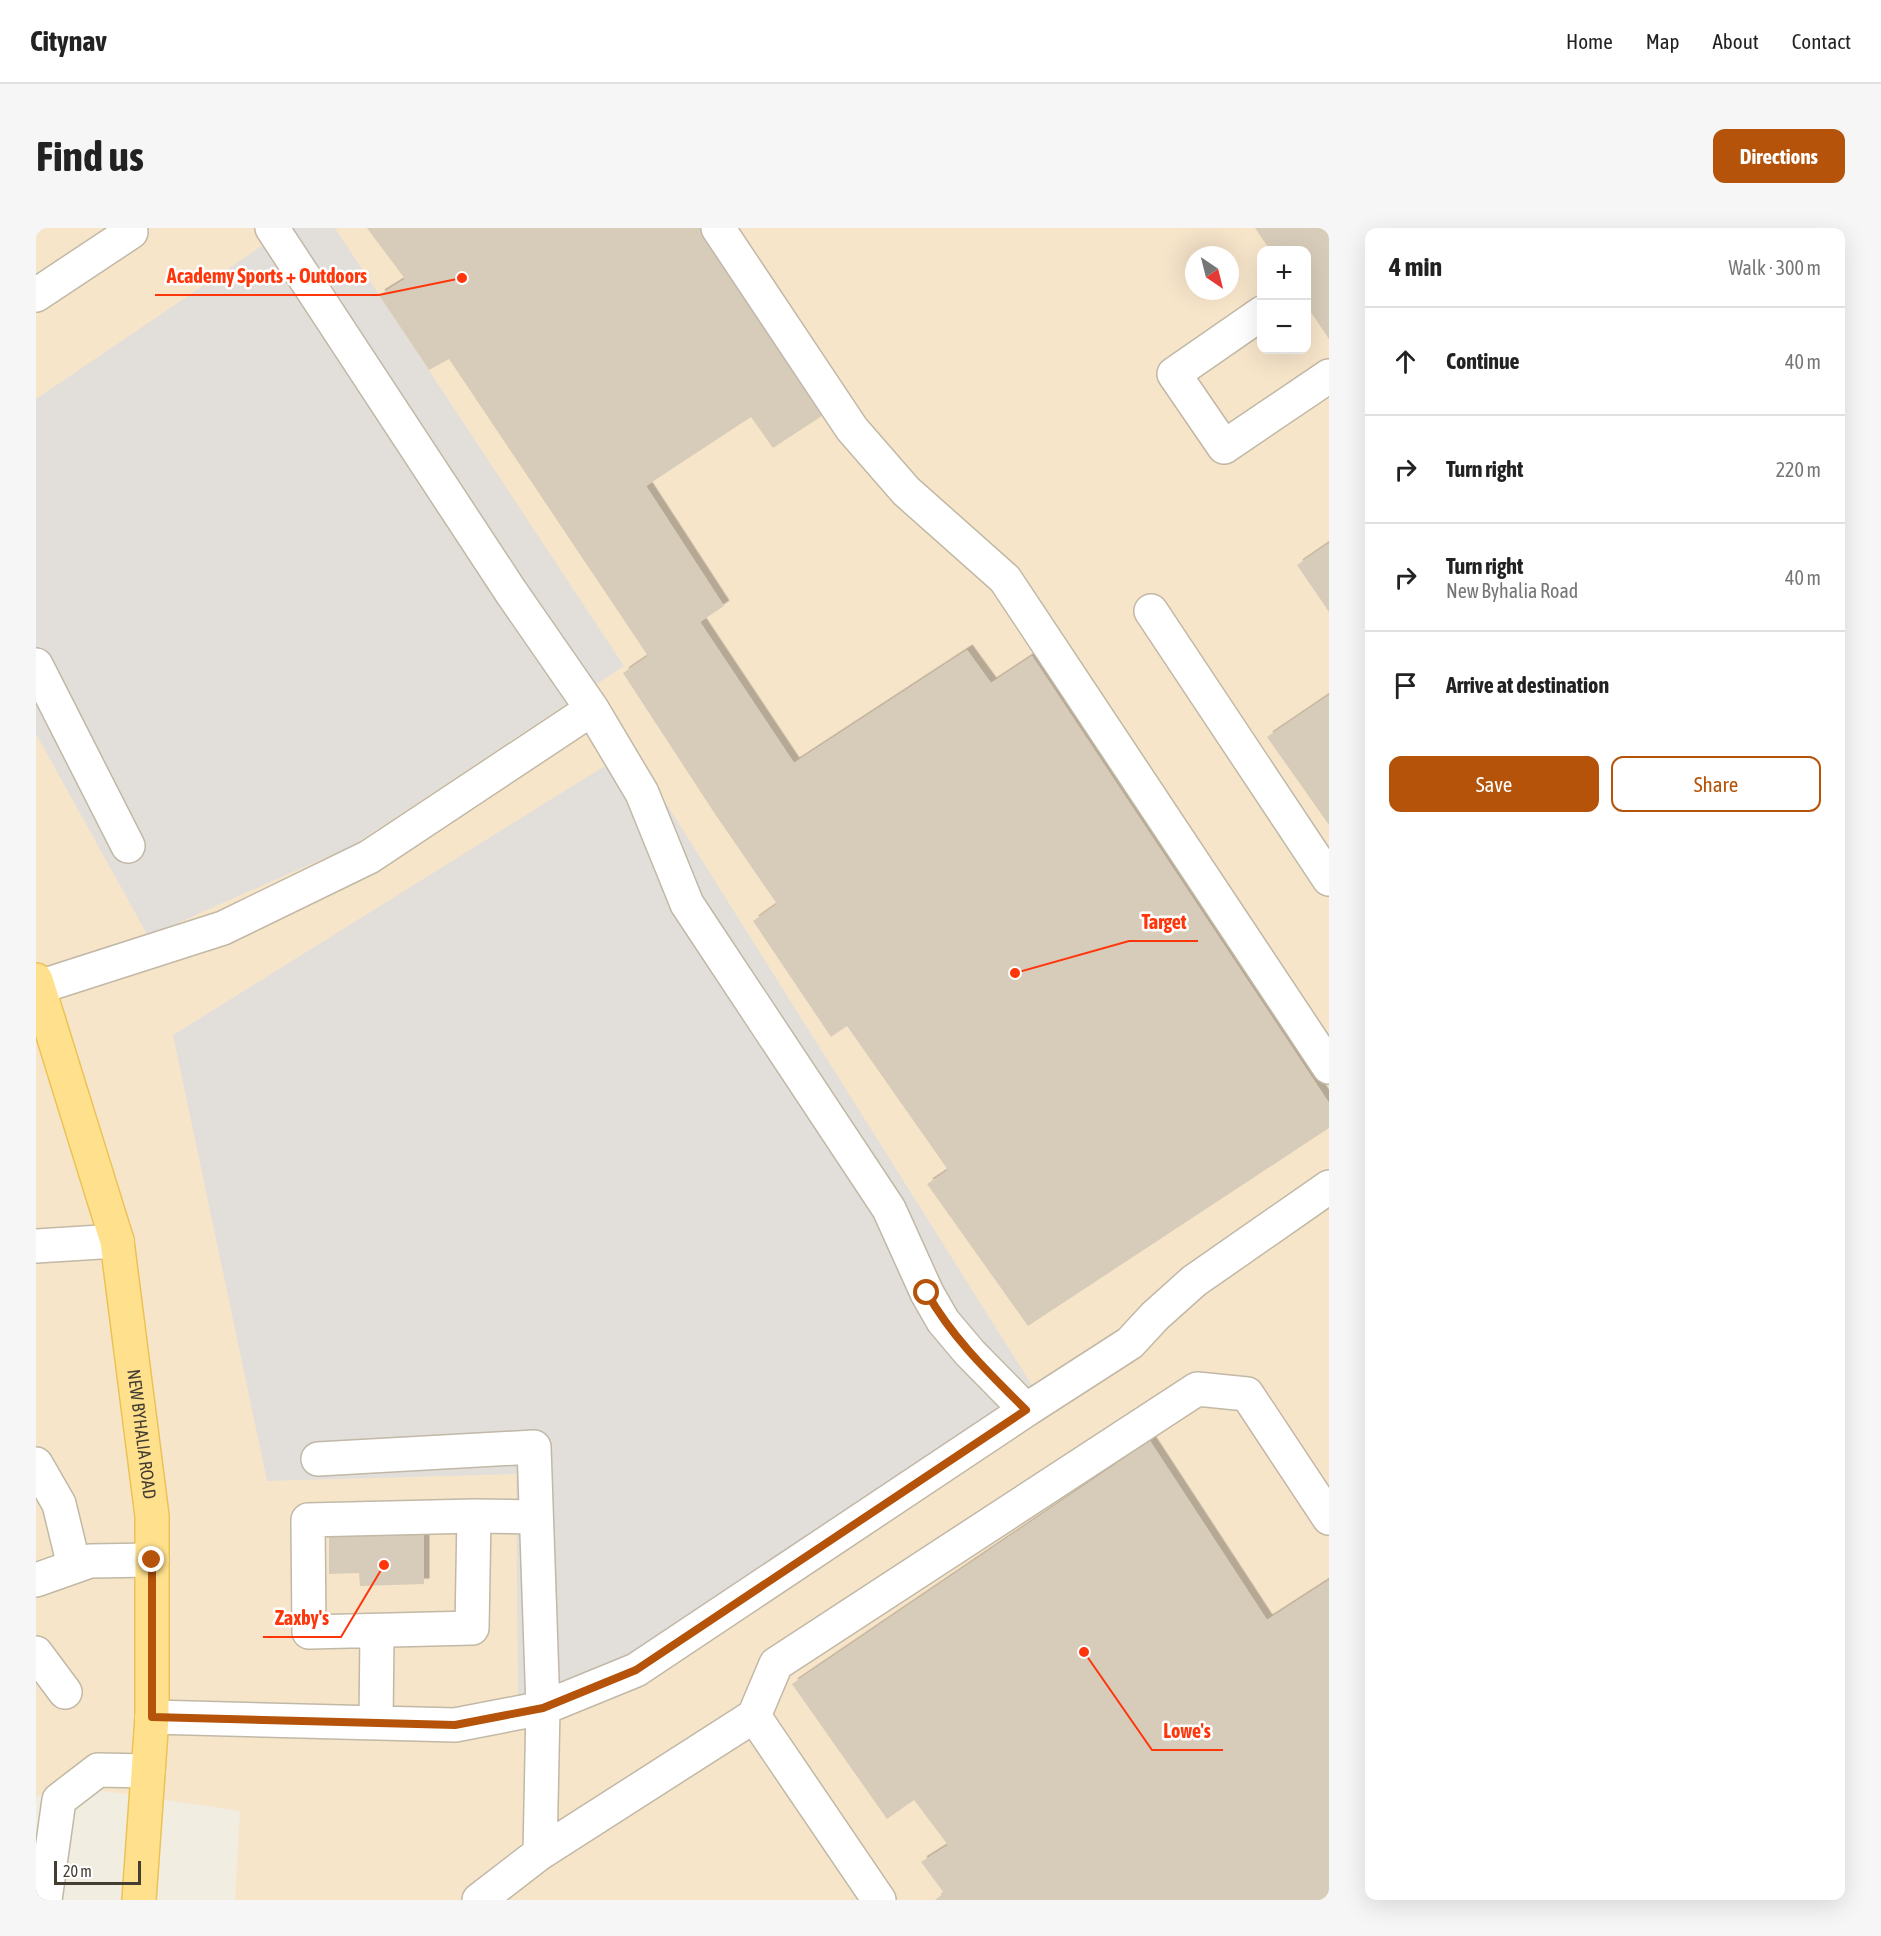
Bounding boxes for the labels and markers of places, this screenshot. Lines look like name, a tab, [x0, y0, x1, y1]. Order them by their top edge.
callout: Academy Sports + Outdoors	[155, 257, 379, 295]
callout: Target	[1129, 903, 1198, 941]
callout: Zaxby's	[263, 1599, 341, 1637]
callout: Lowe's	[1152, 1712, 1223, 1750]

